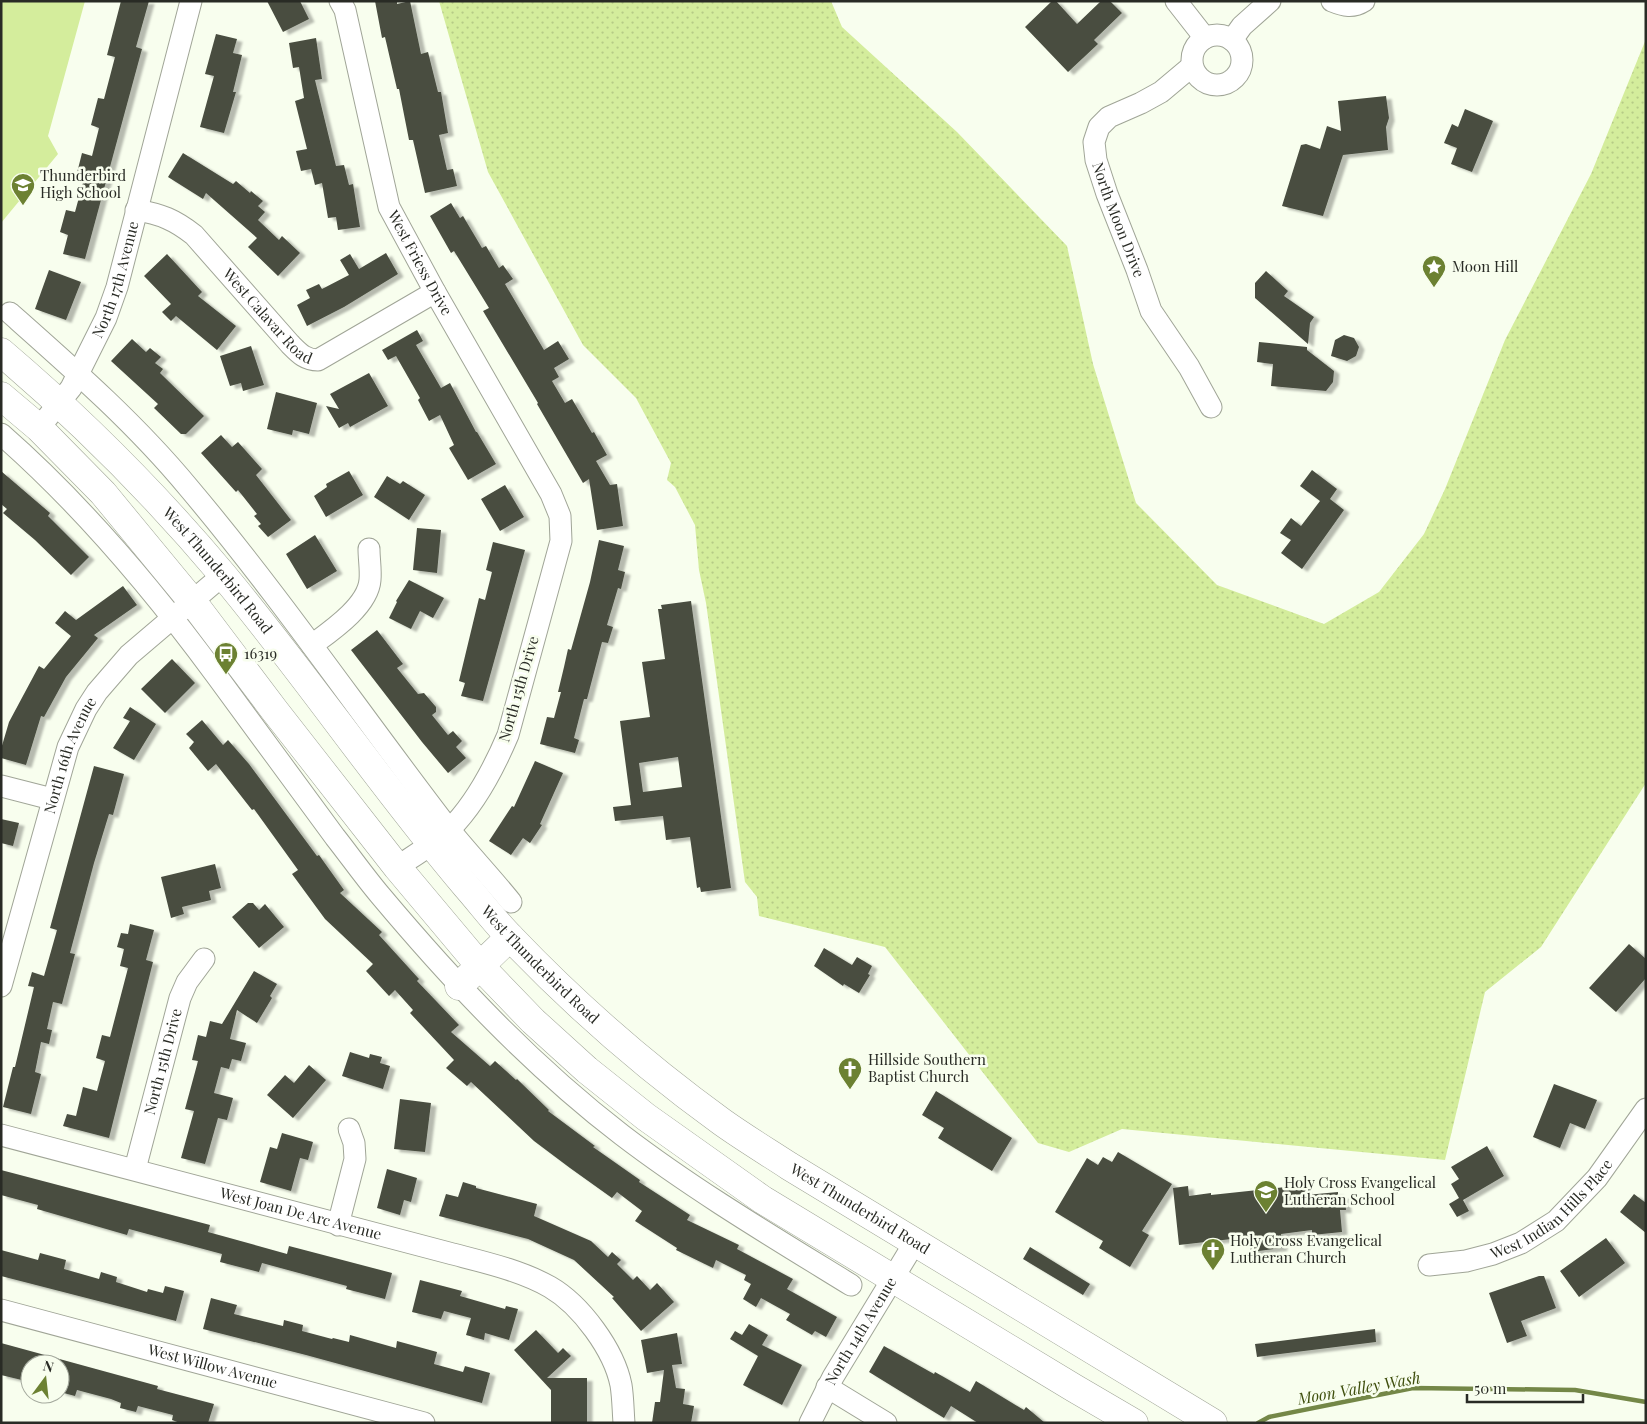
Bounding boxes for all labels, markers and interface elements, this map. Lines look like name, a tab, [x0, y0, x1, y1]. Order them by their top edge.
street label: North Moon Drive	[1088, 159, 1150, 280]
place label: Thunderbird High School	[40, 165, 127, 202]
school or university icon: Thunderbird High School	[10, 172, 36, 206]
street label: West Friess Drive	[383, 206, 457, 319]
street label: North 17th Avenue	[87, 219, 143, 341]
place icon: Moon Hill	[1421, 254, 1447, 288]
place label: Moon Hill	[1452, 256, 1518, 276]
street label: West Calavar Road	[218, 263, 316, 368]
street label: West Thunderbird Road	[158, 502, 277, 638]
street label: North 15th Drive	[493, 633, 543, 744]
bus stop icon: 16319	[213, 641, 239, 675]
place label: 16319	[244, 643, 277, 663]
street label: North 16th Avenue	[39, 693, 100, 816]
street label: West Thunderbird Road	[477, 900, 604, 1028]
street label: North 15th Drive	[139, 1006, 186, 1117]
place label: Hillside Southern Baptist Church	[868, 1049, 986, 1086]
church icon: Hillside Southern Baptist Church	[837, 1056, 863, 1090]
street label: West Indian Hills Place	[1486, 1155, 1616, 1263]
street label: West Thunderbird Road	[786, 1158, 934, 1258]
place label: Holy Cross Evangelical Lutheran School	[1284, 1172, 1436, 1209]
school or university icon: Holy Cross Evangelical Lutheran School	[1253, 1179, 1279, 1213]
street label: West Joan De Arc Avenue	[217, 1182, 384, 1244]
place label: Holy Cross Evangelical Lutheran Church	[1230, 1230, 1382, 1267]
church icon: Holy Cross Evangelical Lutheran Church	[1200, 1237, 1226, 1271]
street label: North 14th Avenue	[820, 1273, 900, 1388]
street label: West Willow Avenue	[145, 1338, 280, 1392]
north arrow	[20, 1354, 70, 1404]
text: N	[41, 1355, 56, 1376]
water label: Moon Valley Wash	[1295, 1366, 1422, 1409]
scale bar	[1467, 1372, 1583, 1404]
text: 50 m	[1474, 1378, 1507, 1398]

